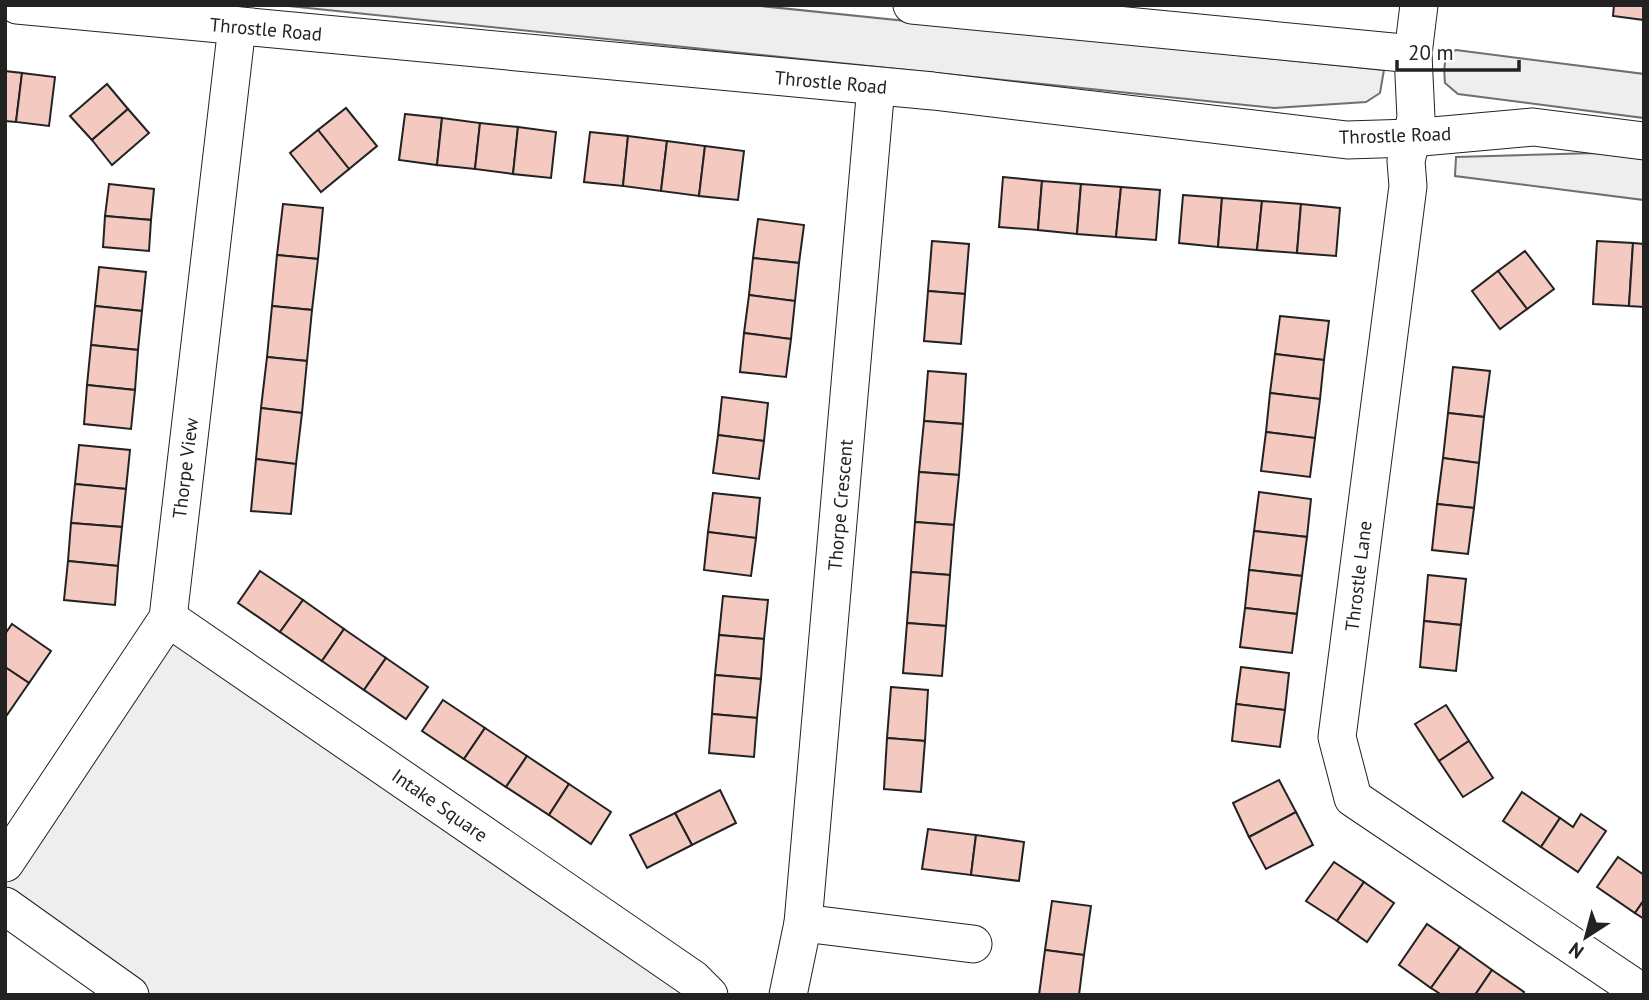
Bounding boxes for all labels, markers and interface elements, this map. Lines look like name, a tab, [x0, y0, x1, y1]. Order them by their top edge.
street label: Throstle Road	[209, 12, 323, 46]
scale bar	[1397, 28, 1520, 72]
text: 20 m	[1408, 39, 1454, 66]
street label: Throstle Road	[774, 65, 888, 99]
street label: Throstle Road	[1338, 121, 1452, 149]
street label: Thorpe View	[167, 416, 203, 520]
street label: Thorpe Crescent	[822, 438, 858, 572]
street label: Throstle Lane	[1339, 519, 1377, 633]
street label: Intake Square	[387, 763, 493, 847]
north arrow	[1551, 902, 1621, 972]
text: N	[1564, 937, 1588, 964]

